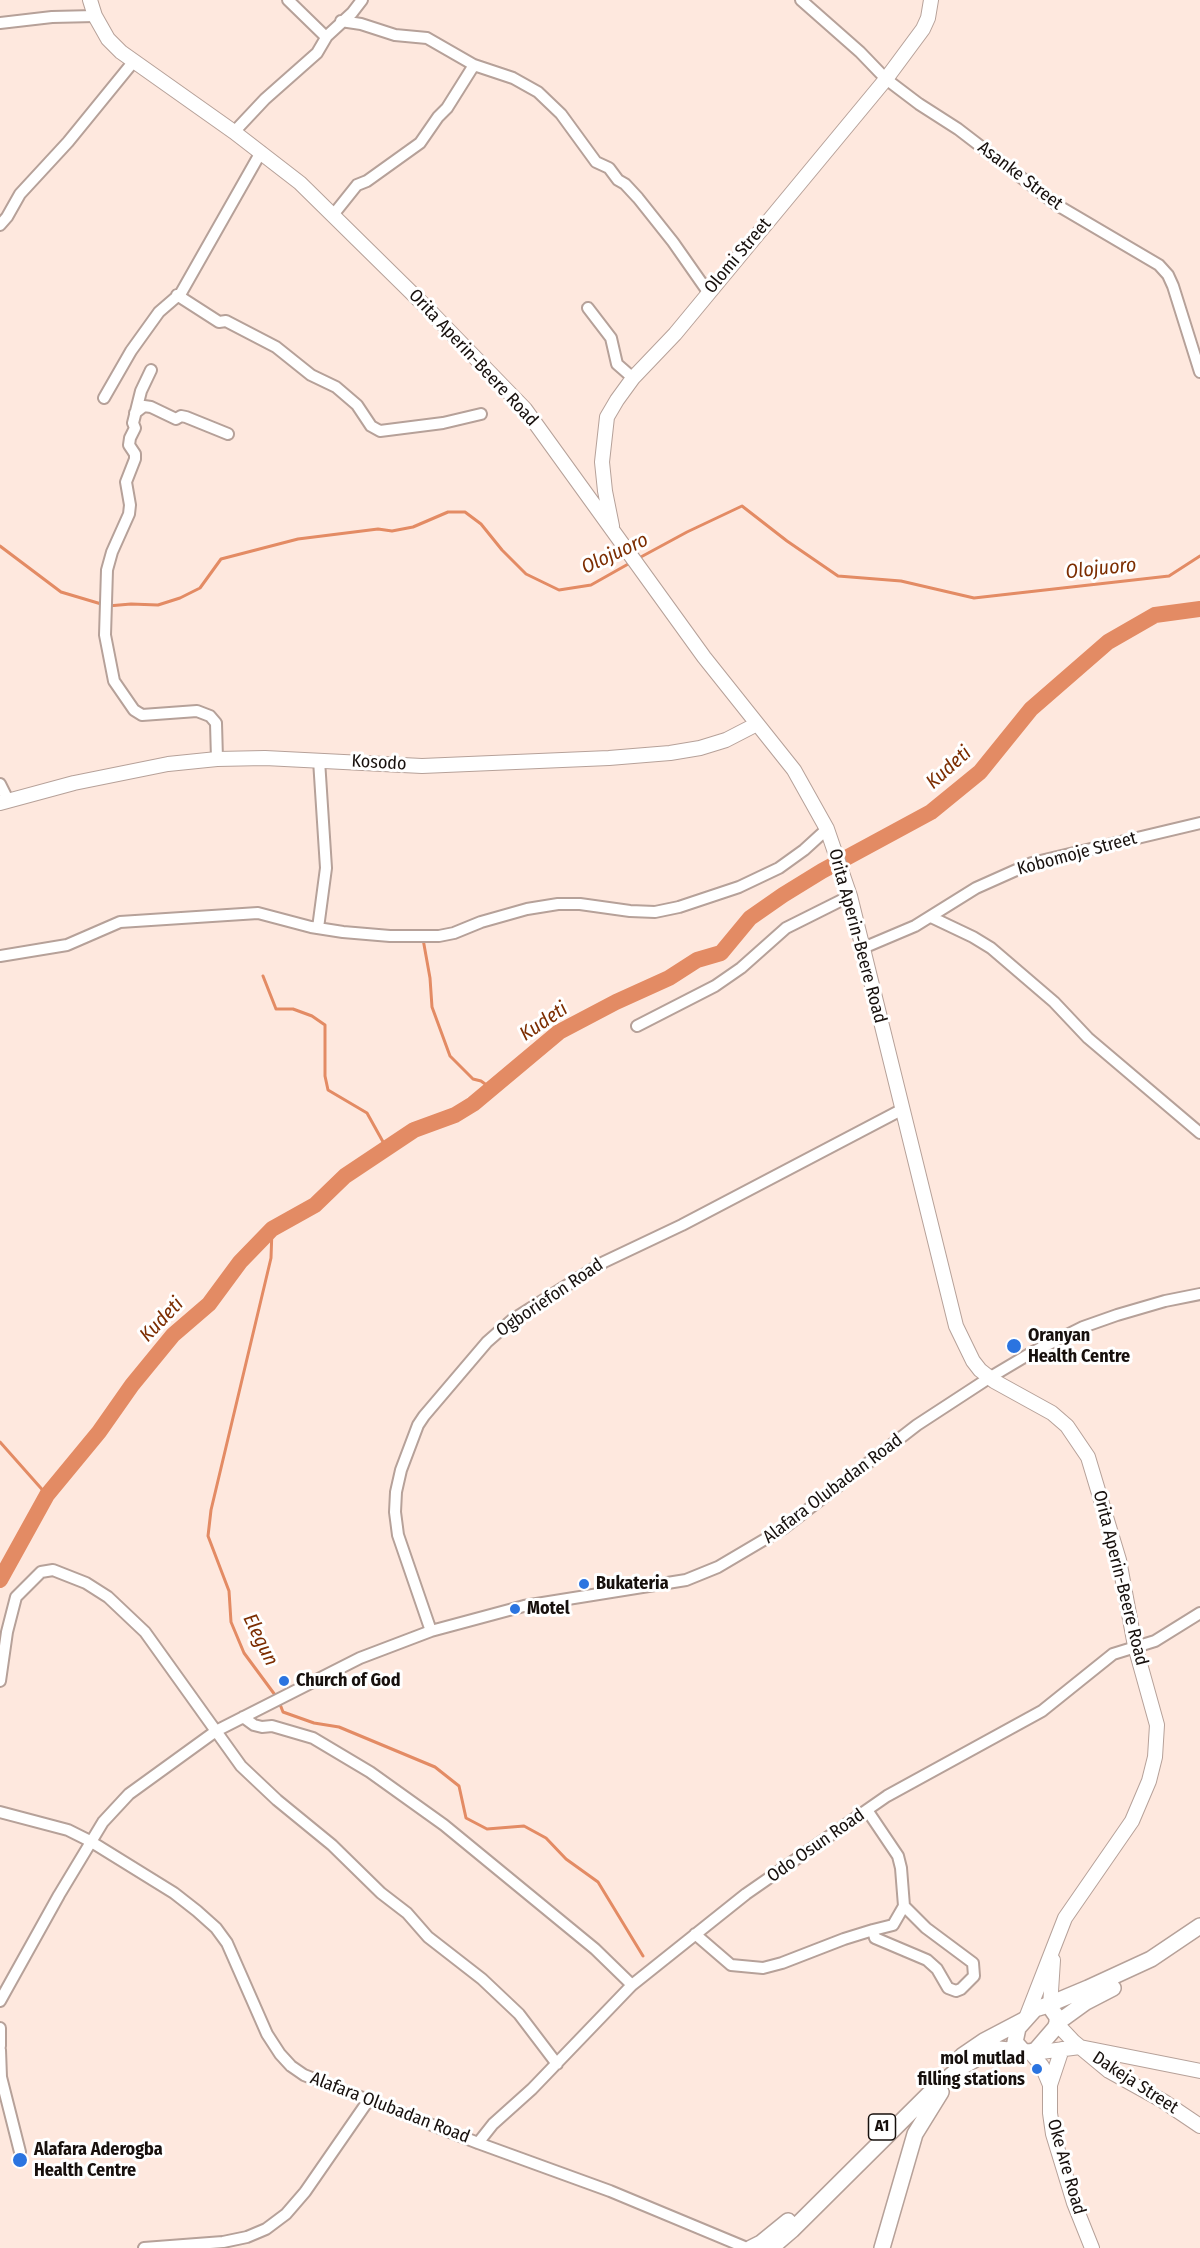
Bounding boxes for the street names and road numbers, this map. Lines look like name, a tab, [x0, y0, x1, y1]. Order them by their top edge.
street label: Asanke Street	[973, 137, 1067, 215]
street label: Olomi Street	[700, 214, 776, 298]
street label: Orita Aperin-Beere Road	[404, 285, 542, 431]
street label: Kosodo	[351, 751, 407, 775]
street label: Kobomoje Street	[1015, 828, 1139, 880]
street label: Orita Aperin-Beere Road	[823, 846, 891, 1026]
street label: Ogboriefon Road	[492, 1254, 608, 1342]
street label: Alafara Olubadan Road	[759, 1430, 907, 1548]
street label: Orita Aperin-Beere Road	[1088, 1488, 1152, 1668]
street label: Odo Osun Road	[763, 1804, 869, 1888]
street label: Dakeja Street	[1088, 2047, 1182, 2119]
street label: Alafara Olubadan Road	[307, 2068, 473, 2148]
road number: A1	[868, 2114, 896, 2140]
street label: Oke Are Road	[1042, 2117, 1090, 2217]

